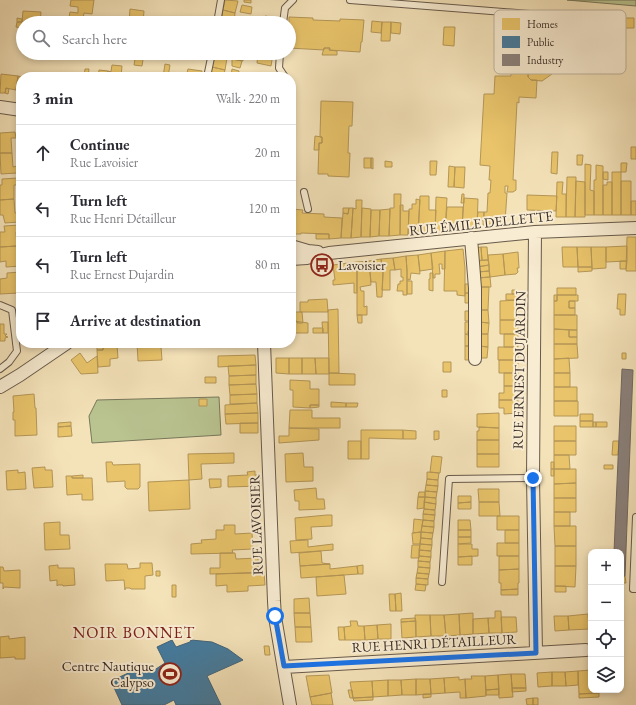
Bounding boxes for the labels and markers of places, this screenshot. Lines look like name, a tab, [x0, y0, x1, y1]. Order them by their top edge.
bus stop icon: Lavoisier	[309, 252, 335, 278]
place label: Lavoisier	[338, 256, 386, 274]
place label: Centre Nautique Calypso	[62, 657, 155, 691]
sports icon: Centre Nautique Calypso	[157, 661, 183, 687]

